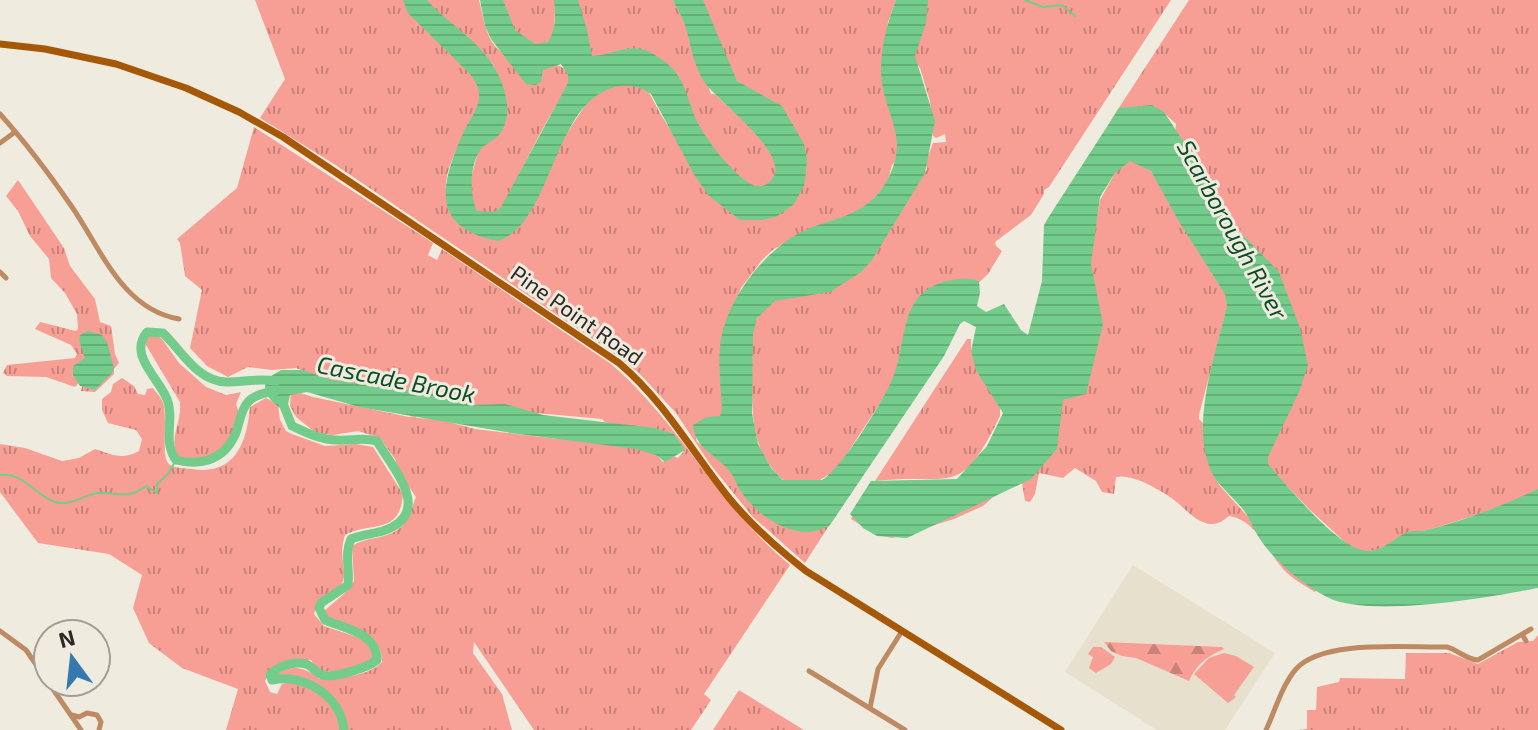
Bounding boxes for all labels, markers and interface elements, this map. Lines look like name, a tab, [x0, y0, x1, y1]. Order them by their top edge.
water label: Scarborough River	[1172, 134, 1295, 325]
street label: Pine Point Road	[506, 259, 649, 369]
water label: Cascade Brook	[315, 349, 478, 408]
north arrow	[32, 618, 112, 698]
text: N	[56, 623, 78, 652]

